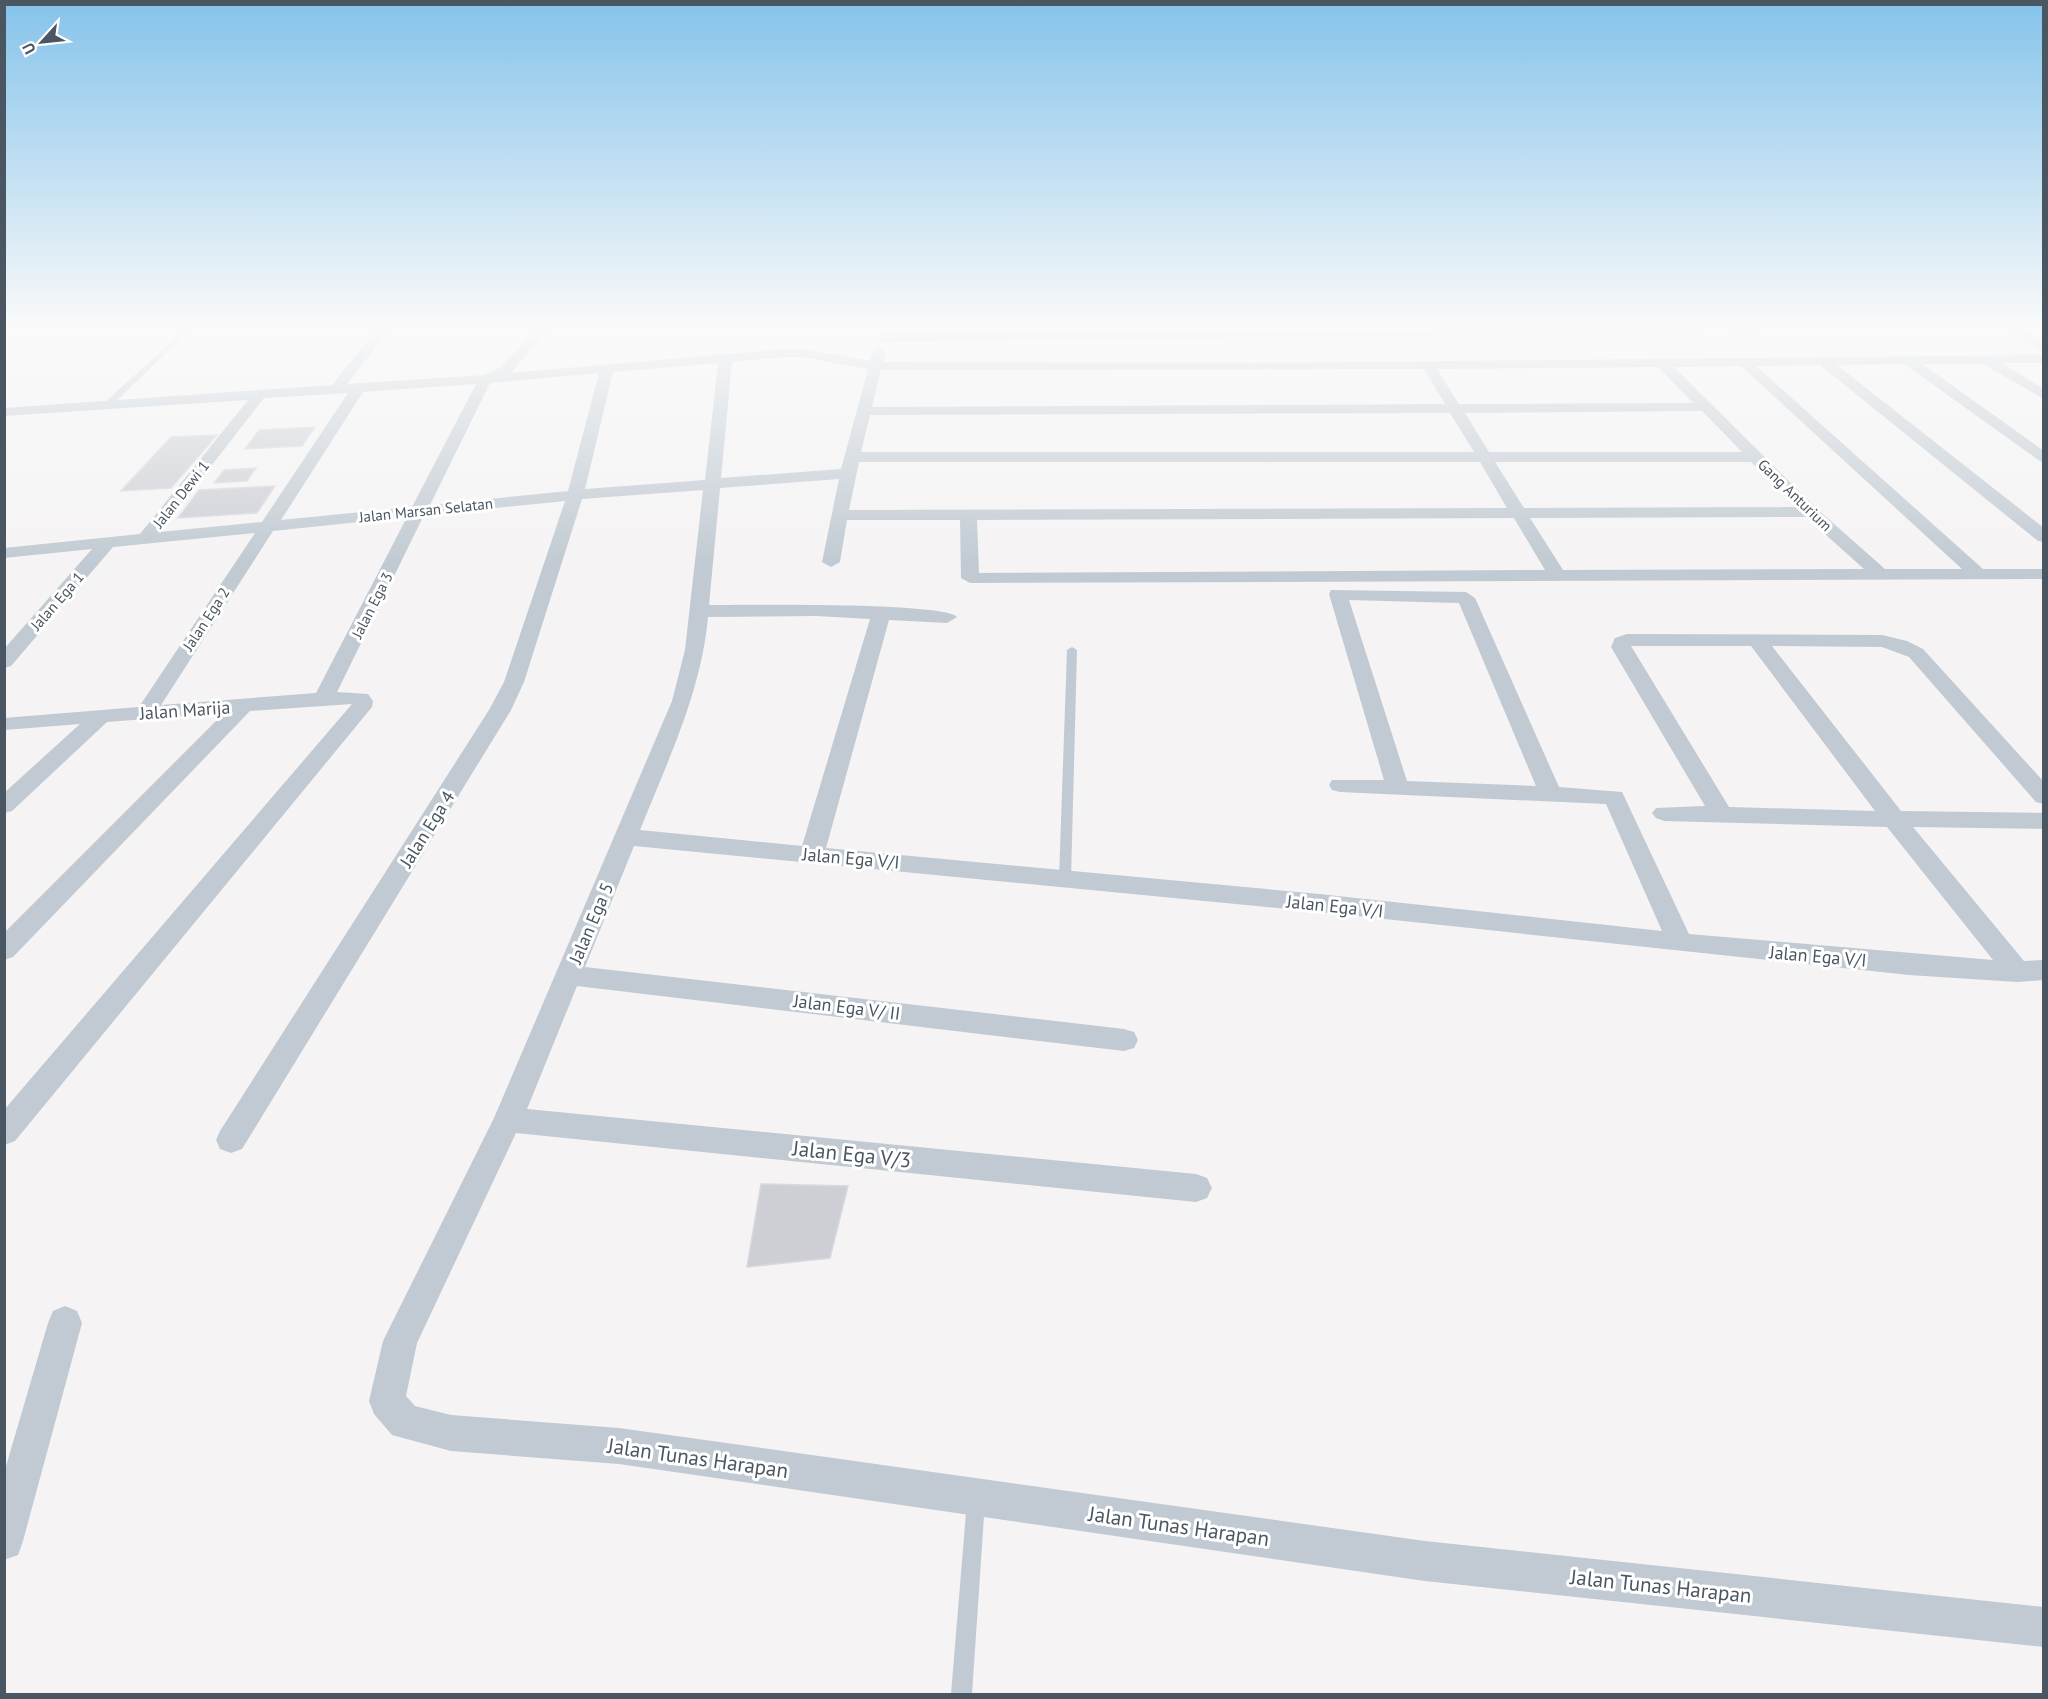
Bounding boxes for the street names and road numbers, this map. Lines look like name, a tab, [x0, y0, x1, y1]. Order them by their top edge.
street label: Gang Anturium	[1754, 455, 1836, 535]
street label: Jalan Dewi 1	[148, 457, 213, 532]
street label: Jalan Marsan Selatan	[357, 494, 494, 527]
street label: Jalan Ega 1	[26, 568, 88, 635]
street label: Jalan Ega 3	[347, 569, 397, 642]
street label: Jalan Ega 2	[178, 584, 233, 655]
street label: Jalan Marija	[138, 695, 231, 725]
street label: Jalan Ega 4	[394, 786, 460, 872]
street label: Jalan Ega V/I	[801, 842, 900, 874]
street label: Jalan Ega 5	[563, 879, 618, 968]
street label: Jalan Ega V/I	[1284, 889, 1385, 923]
street label: Jalan Ega V/I	[1768, 940, 1867, 972]
street label: Jalan Ega V/ II	[791, 989, 902, 1025]
street label: Jalan Ega V/3	[790, 1134, 913, 1174]
street label: Jalan Tunas Harapan	[605, 1432, 790, 1484]
street label: Jalan Tunas Harapan	[1086, 1500, 1271, 1552]
street label: Jalan Tunas Harapan	[1568, 1563, 1753, 1609]

